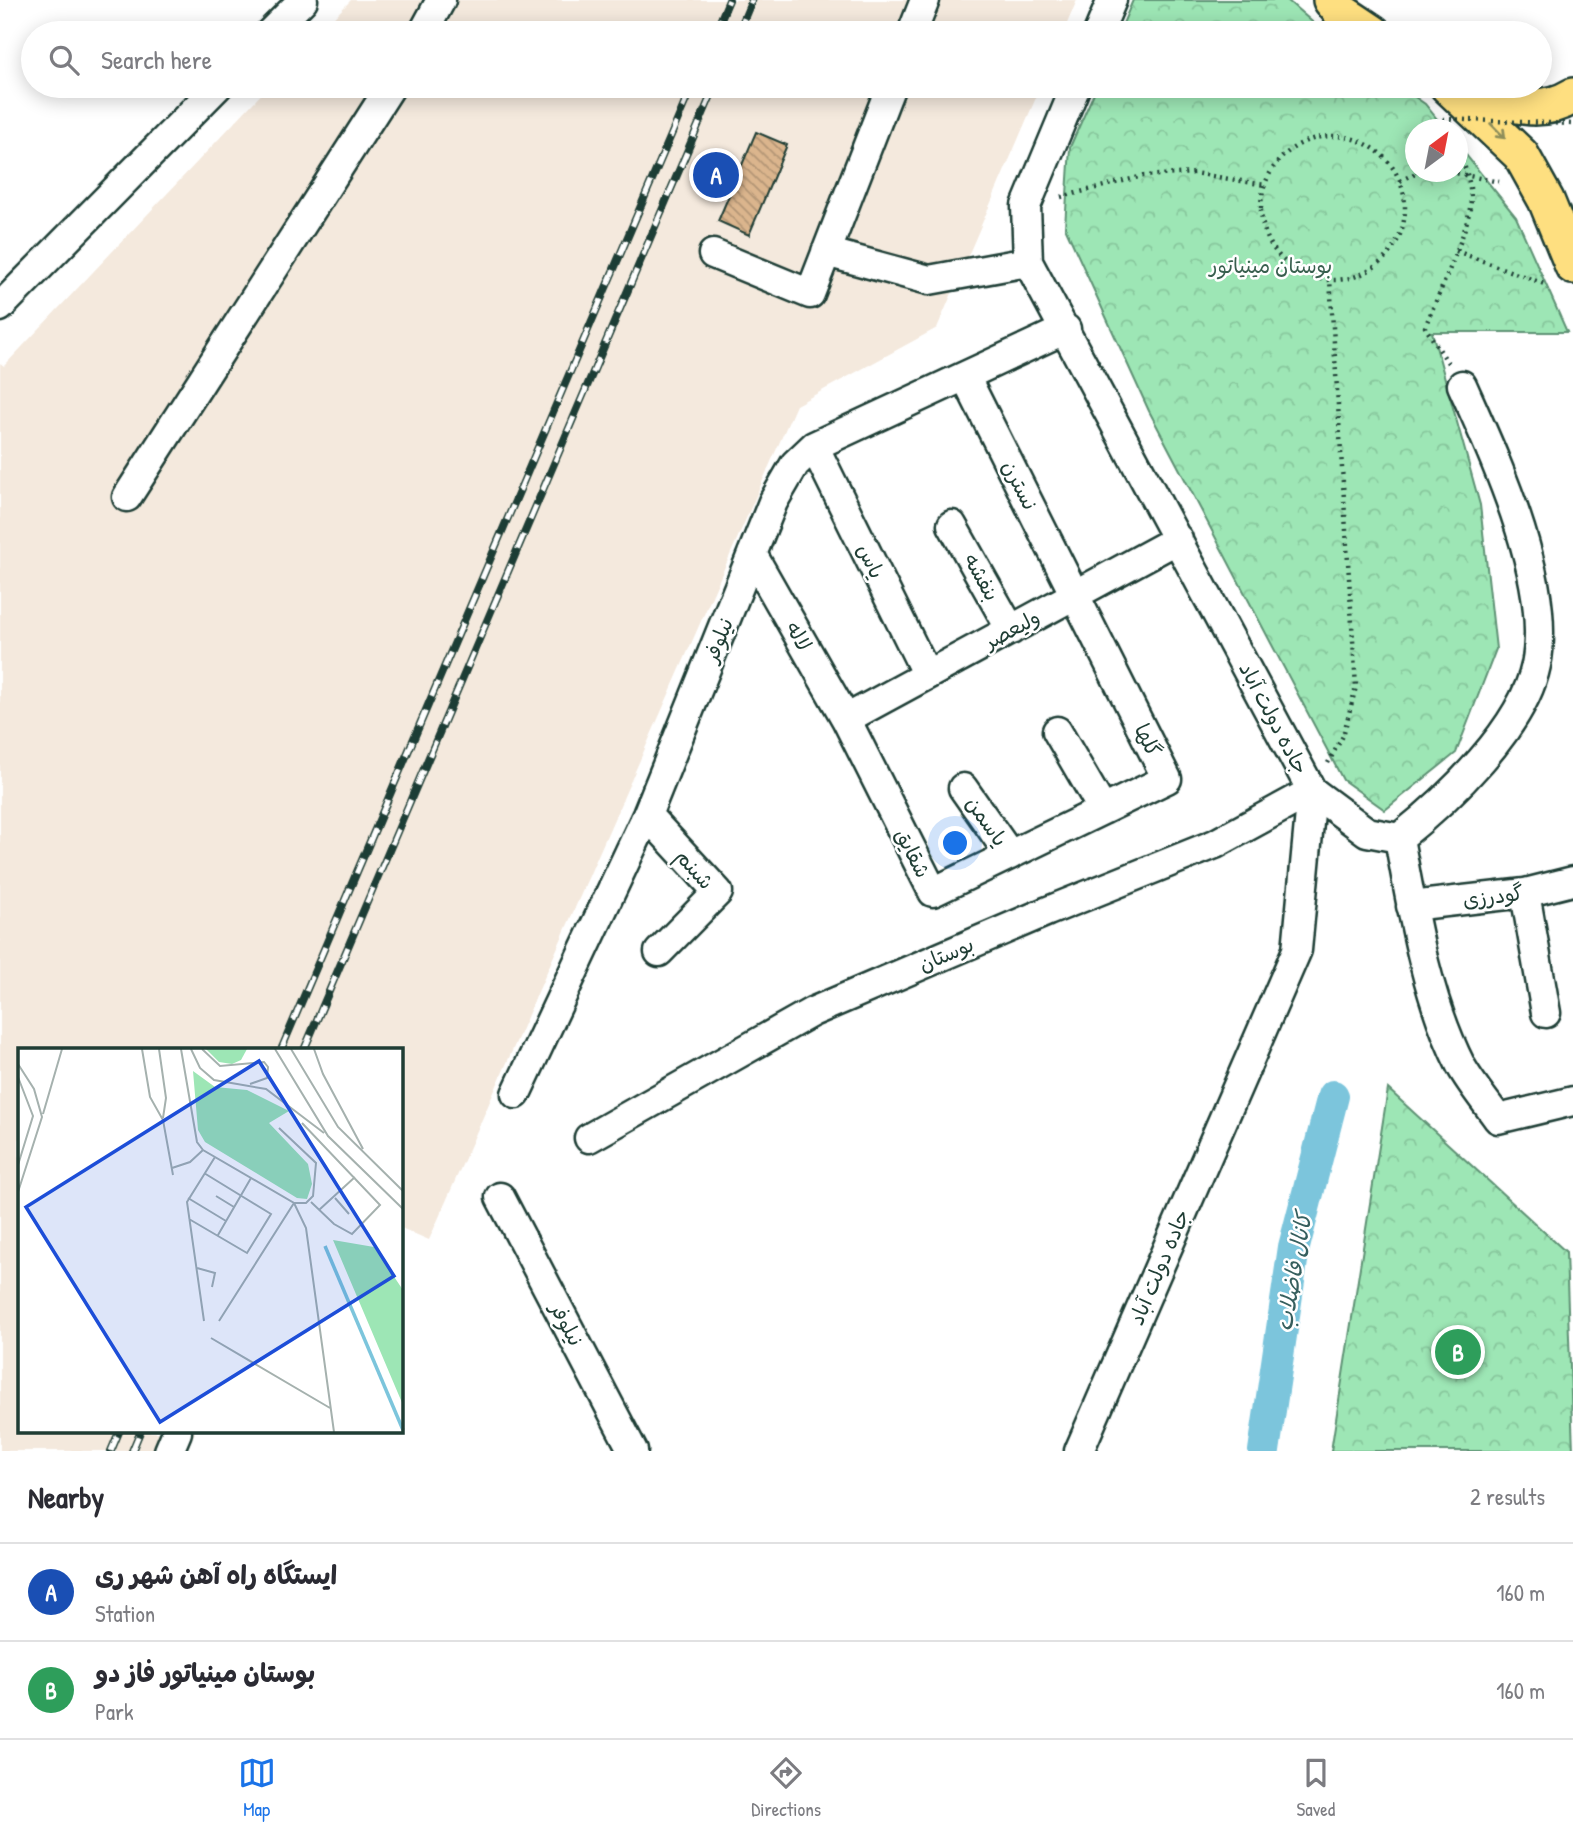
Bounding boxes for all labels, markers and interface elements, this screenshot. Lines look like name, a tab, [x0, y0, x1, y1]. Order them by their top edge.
search box	[21, 21, 1552, 98]
icon: search	[45, 41, 83, 79]
text: Search here	[101, 42, 212, 77]
north arrow	[1405, 119, 1468, 182]
one-way arrow	[1490, 123, 1507, 140]
pin: A	[693, 149, 739, 201]
park label: بوستان مینیاتور	[1208, 251, 1332, 280]
street label: نسترن	[995, 455, 1045, 515]
street label: یاس	[850, 539, 892, 583]
street label: بنفشه	[957, 548, 1007, 606]
street label: ولیعصر	[977, 602, 1045, 657]
street label: نیلوفر	[695, 613, 740, 668]
street label: لاله	[779, 616, 819, 656]
street label: جاده دولت آباد	[1232, 657, 1316, 779]
street label: گلها	[1128, 719, 1168, 761]
street label: یاسمن	[959, 790, 1015, 852]
street label: شقایق	[888, 823, 938, 883]
your location	[938, 826, 972, 860]
street label: شبنم	[668, 843, 721, 897]
street label: گودرزی	[1461, 878, 1525, 914]
street label: بوستان	[914, 929, 978, 979]
inset map	[18, 1048, 402, 1434]
street label: جاده دولت آباد	[1122, 1205, 1196, 1329]
water label: کانال فاضلاب	[1267, 1206, 1319, 1334]
street label: نیلوفر	[543, 1295, 590, 1351]
pin: B	[1435, 1326, 1481, 1378]
text: Nearby	[28, 1477, 104, 1517]
text: 2 results	[1470, 1481, 1545, 1512]
text: ایستگاه راه آهن شهر ری	[95, 1557, 337, 1592]
text: A	[45, 1577, 57, 1608]
text: 160 m	[1496, 1577, 1545, 1608]
text: Station	[95, 1598, 155, 1629]
text: بوستان مینیاتور فاز دو	[95, 1655, 315, 1690]
text: B	[45, 1675, 57, 1706]
text: 160 m	[1496, 1675, 1545, 1706]
text: Park	[95, 1696, 133, 1727]
tab: Map	[238, 1754, 276, 1822]
tab: Directions	[751, 1754, 821, 1822]
tab: Saved	[1297, 1754, 1335, 1822]

